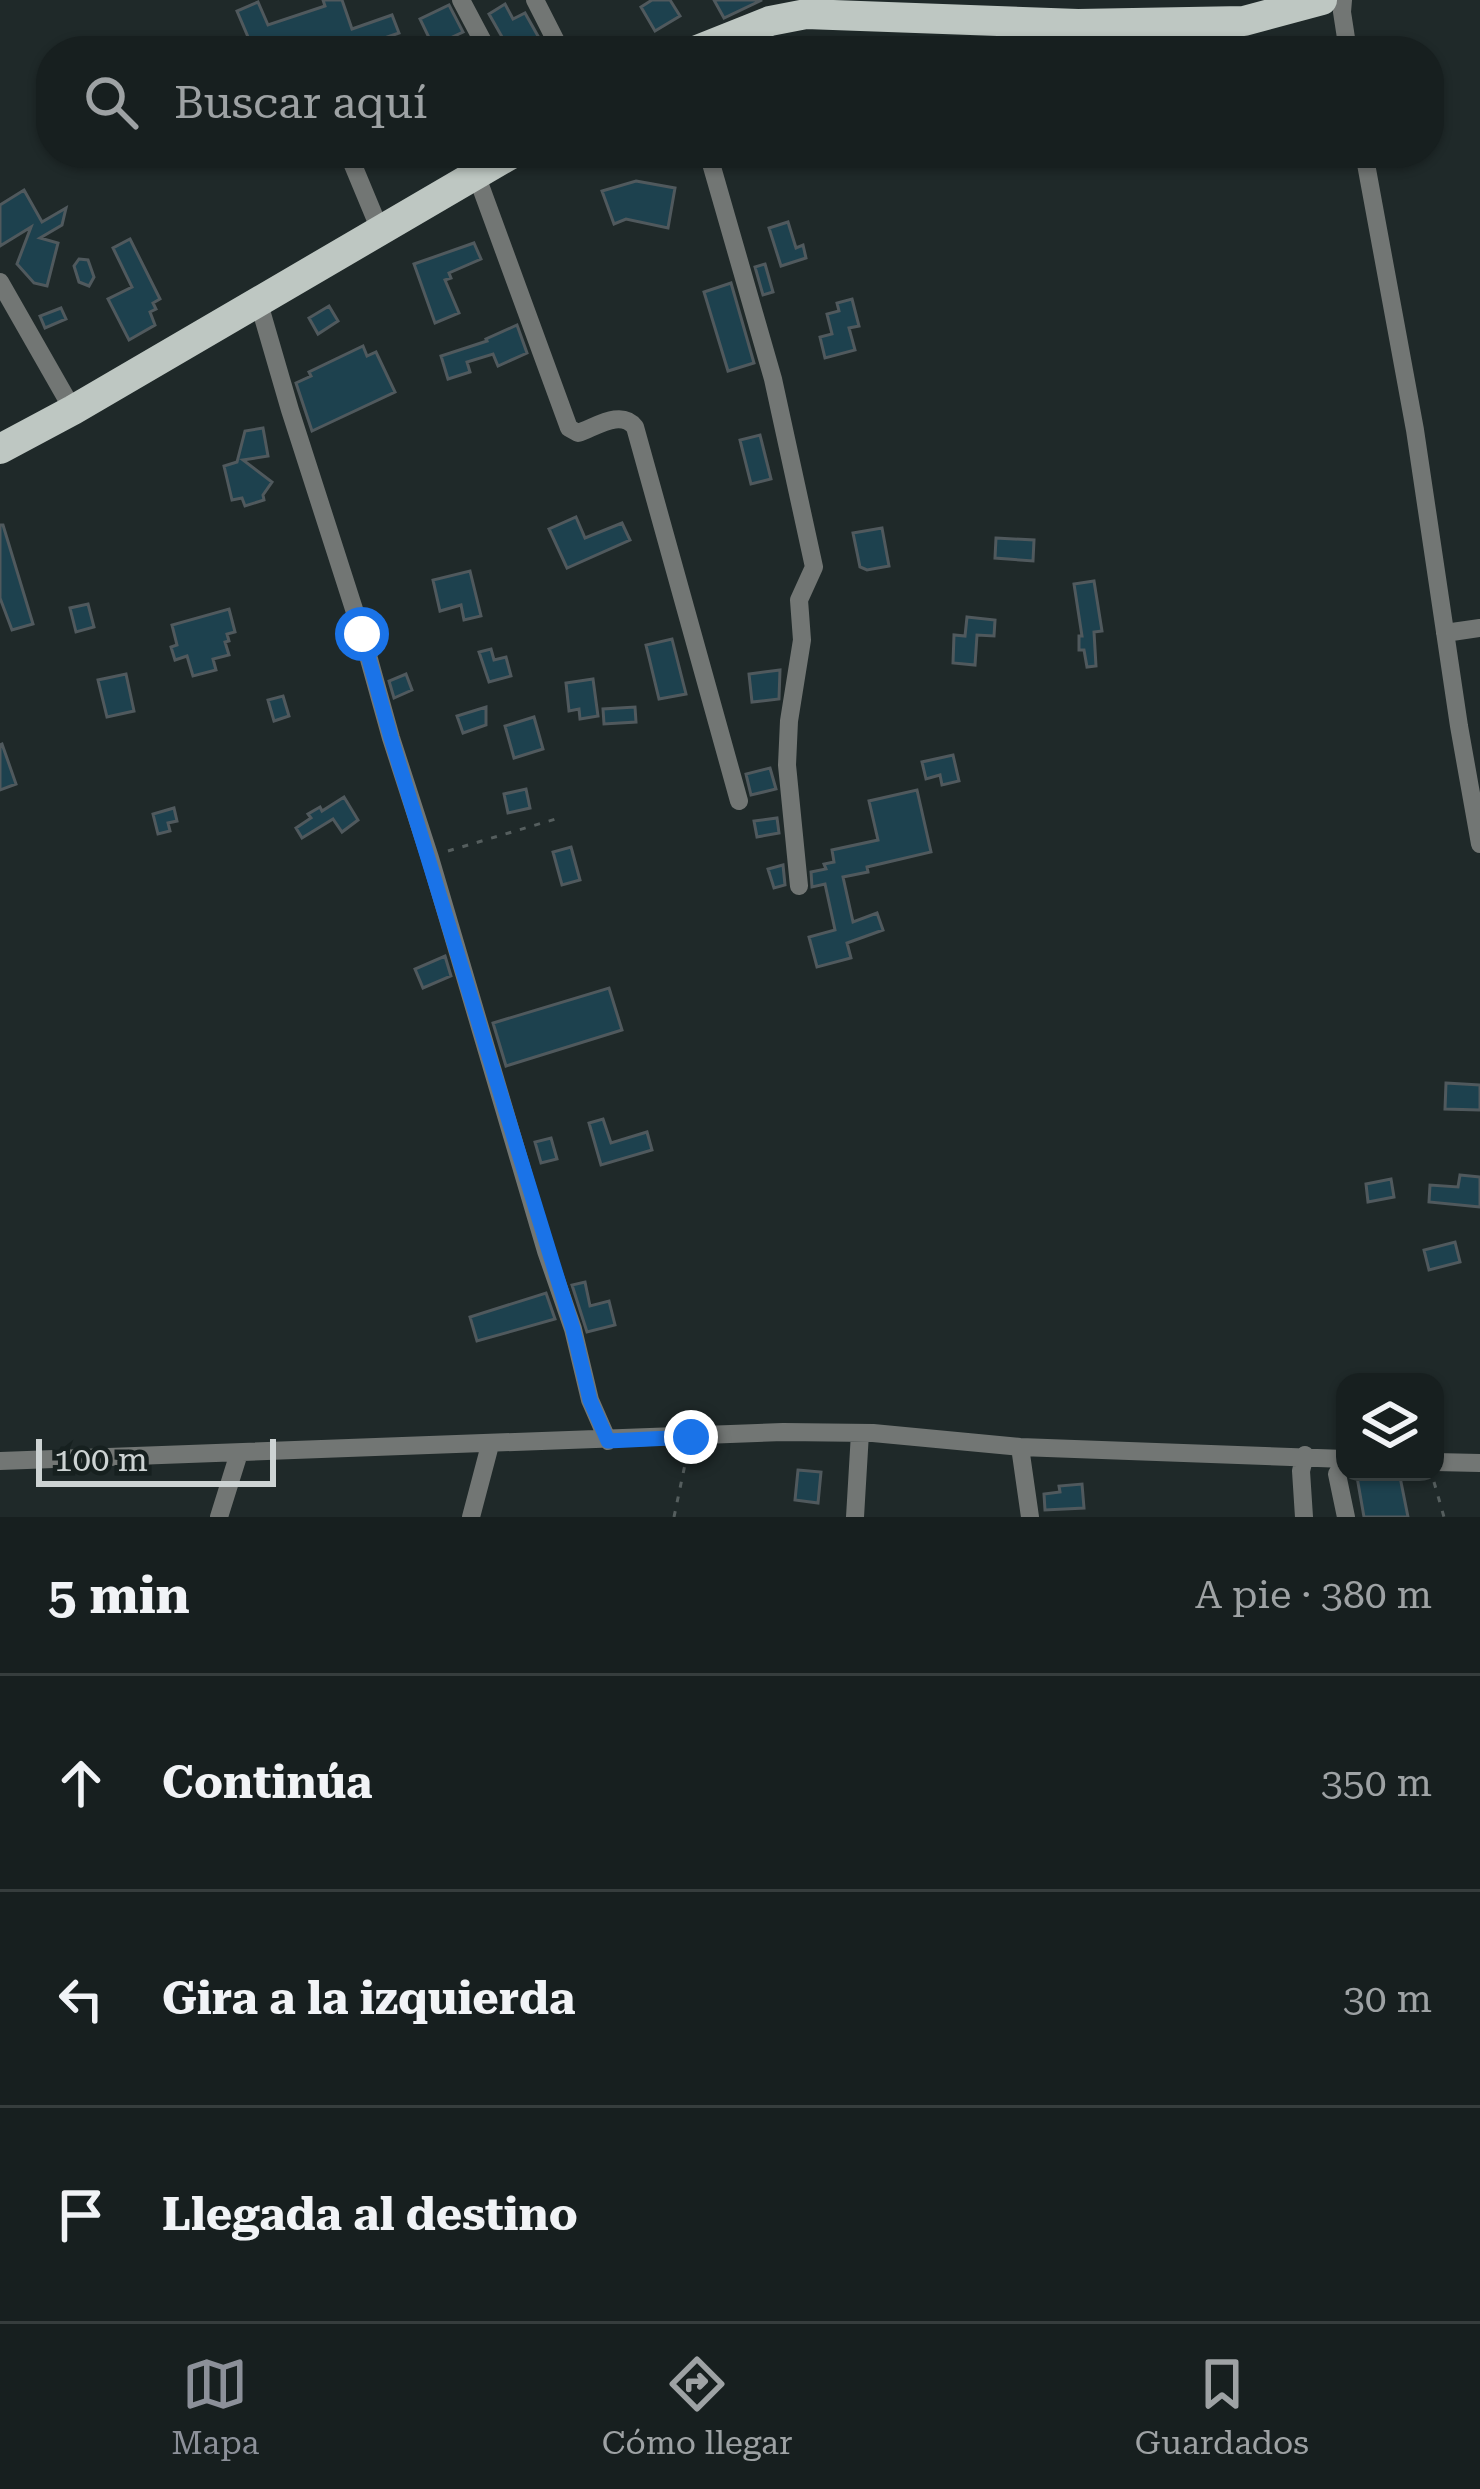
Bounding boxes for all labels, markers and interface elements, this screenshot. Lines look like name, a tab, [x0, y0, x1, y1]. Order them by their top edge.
search box	[36, 36, 1444, 168]
icon: search	[78, 69, 144, 135]
text: Buscar aquí	[174, 76, 427, 129]
route start	[335, 607, 389, 661]
map controls	[1336, 1373, 1444, 1481]
button: layers	[1336, 1373, 1444, 1481]
route end	[664, 1410, 718, 1464]
scale bar	[36, 1433, 276, 1486]
text: 100 m	[54, 1440, 148, 1479]
text: 5 min	[48, 1566, 190, 1625]
text: A pie · 380 m	[1195, 1572, 1432, 1618]
icon: ahead	[48, 1750, 114, 1816]
text: Continúa	[162, 1756, 373, 1809]
text: 350 m	[1321, 1760, 1432, 1806]
icon: left	[48, 1966, 114, 2032]
text: Gira a la izquierda	[162, 1972, 575, 2025]
text: 30 m	[1343, 1976, 1432, 2022]
icon: arrive	[48, 2182, 114, 2248]
text: Llegada al destino	[162, 2188, 578, 2241]
tab: Mapa	[171, 2351, 259, 2462]
tab: Cómo llegar	[602, 2351, 792, 2462]
tab: Guardados	[1135, 2351, 1309, 2462]

